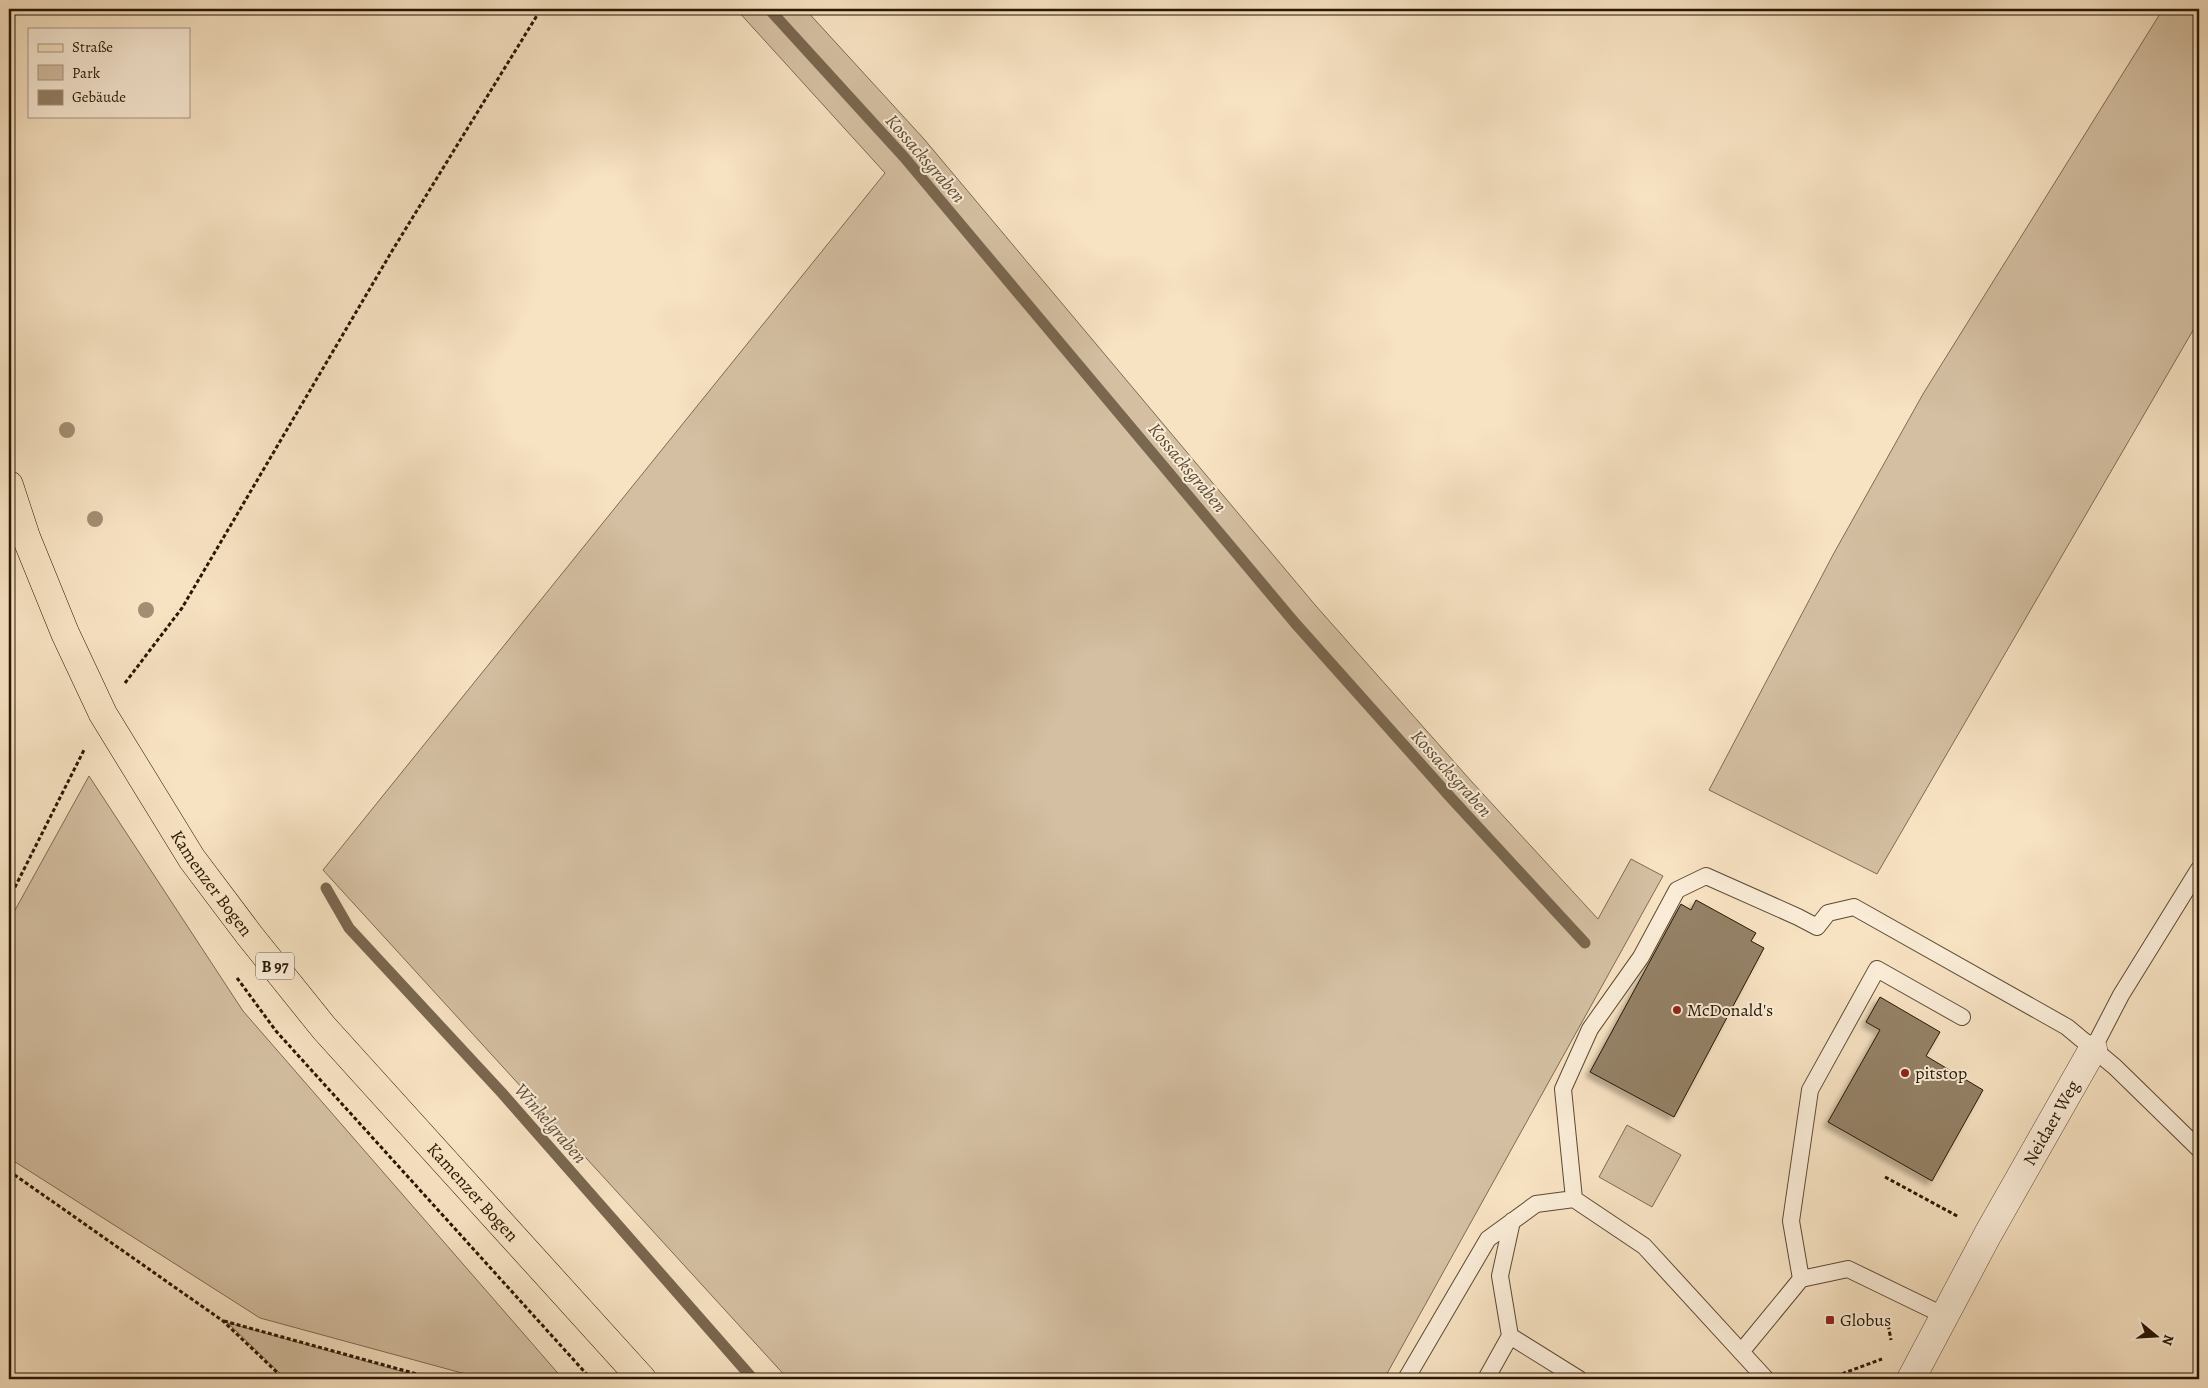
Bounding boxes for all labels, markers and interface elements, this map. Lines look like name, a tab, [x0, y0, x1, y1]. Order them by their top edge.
legend	[28, 28, 190, 118]
text: Straße	[72, 37, 113, 57]
text: Park	[72, 63, 101, 83]
text: Gebäude	[72, 87, 126, 107]
water label: Kossacksgraben	[879, 109, 971, 209]
water label: Kossacksgraben	[1142, 417, 1233, 518]
water label: Kossacksgraben	[1405, 724, 1498, 823]
street label: Kamenzer Bogen	[165, 826, 258, 941]
road number: B 97	[256, 952, 294, 979]
place label: McDonald's	[1687, 998, 1773, 1022]
marker: McDonald's	[1671, 1004, 1683, 1016]
place label: pitstop	[1915, 1061, 1967, 1085]
marker: pitstop	[1899, 1067, 1911, 1079]
street label: Neidaer Weg	[2017, 1076, 2085, 1170]
water label: Winkelgraben	[508, 1078, 592, 1169]
street label: Kamenzer Bogen	[422, 1138, 524, 1247]
place label: Globus	[1840, 1308, 1891, 1332]
north arrow	[2130, 1310, 2180, 1360]
marker: Globus	[1824, 1314, 1836, 1326]
text: N	[2157, 1332, 2178, 1348]

